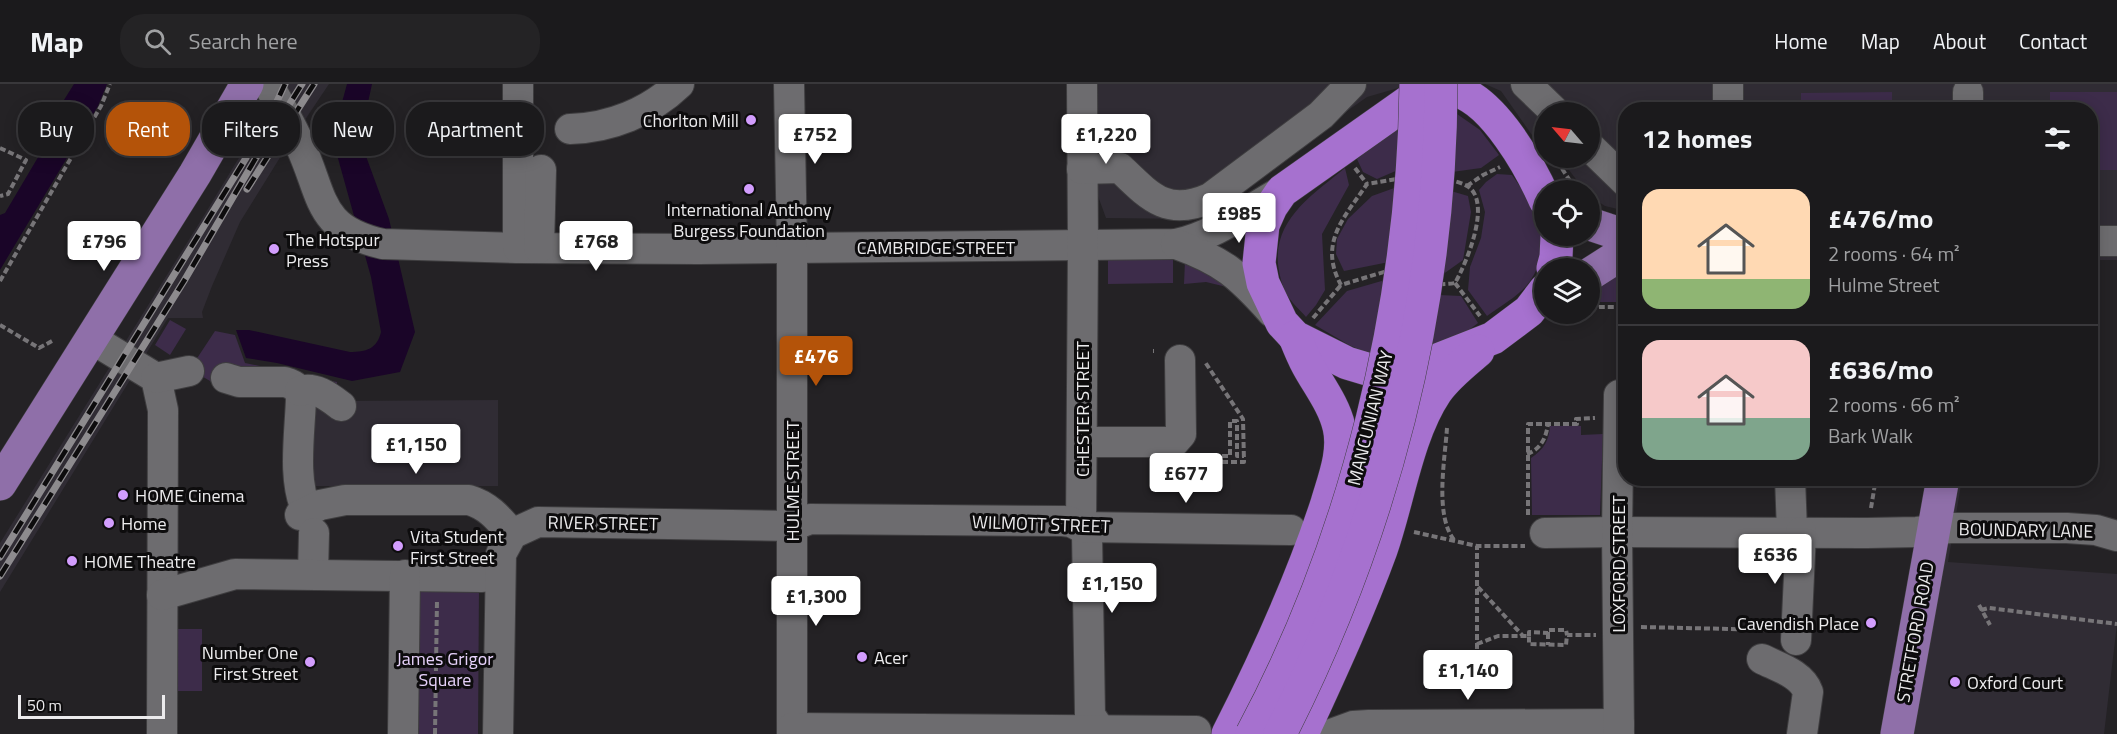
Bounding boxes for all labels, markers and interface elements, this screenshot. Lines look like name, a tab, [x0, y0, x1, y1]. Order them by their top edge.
search box	[120, 14, 540, 68]
text: Map	[30, 20, 84, 63]
text: Search here	[189, 24, 298, 58]
icon: search	[141, 25, 174, 58]
text: Home	[1774, 25, 1828, 57]
text: Map	[1861, 25, 1900, 57]
text: About	[1933, 25, 1986, 57]
text: Contact	[2019, 25, 2087, 57]
chip: Buy	[18, 102, 94, 156]
chip: Rent	[106, 102, 190, 156]
chip: Filters	[202, 102, 300, 156]
chip: New	[312, 102, 394, 156]
chip: Apartment	[406, 102, 544, 156]
north arrow	[1534, 102, 1600, 168]
map controls	[1534, 102, 1600, 324]
place label: Chorlton Mill	[643, 107, 739, 134]
marker: Chorlton Mill	[744, 113, 758, 127]
pin: £752	[779, 114, 851, 165]
pin: £1,220	[1057, 114, 1155, 165]
text: £752	[793, 118, 837, 149]
text: £1,220	[1075, 118, 1137, 149]
text: 12 homes	[1642, 119, 1752, 158]
icon: filters	[2041, 122, 2074, 155]
button: locate	[1534, 180, 1600, 246]
marker: International Anthony Burgess Foundation	[742, 182, 756, 196]
pin: £985	[1203, 193, 1275, 244]
place label: International Anthony Burgess Foundation	[666, 196, 832, 244]
text: £985	[1217, 197, 1261, 228]
text: £476/mo	[1828, 199, 1933, 238]
icon: home	[1690, 213, 1762, 285]
pin: £796	[68, 221, 140, 272]
pin: £768	[560, 221, 632, 272]
text: £796	[82, 225, 126, 256]
text: £768	[574, 225, 618, 256]
place label: The Hotspur Press	[286, 226, 380, 274]
street label: CAMBRIDGE STREET	[857, 234, 1016, 261]
text: 2 rooms · 64 m²	[1828, 238, 1960, 269]
marker: The Hotspur Press	[267, 242, 281, 256]
button: layers	[1534, 258, 1600, 324]
text: Hulme Street	[1828, 269, 1940, 300]
pin: £476	[780, 336, 852, 387]
text: £476	[794, 340, 838, 371]
street label: CHESTER STREET	[1069, 341, 1096, 477]
street label: MANCUNIAN WAY	[1340, 348, 1400, 488]
text: £636/mo	[1828, 350, 1933, 389]
icon: home	[1690, 364, 1762, 436]
text: 2 rooms · 66 m²	[1828, 389, 1960, 420]
street label: HULME STREET	[779, 420, 806, 542]
text: Bark Walk	[1828, 420, 1913, 451]
pin: £1,150	[367, 424, 465, 475]
text: £1,150	[385, 428, 447, 459]
pin: £677	[1150, 453, 1222, 504]
text: £677	[1164, 457, 1208, 488]
place label: HOME Cinema	[135, 482, 245, 509]
marker: HOME Cinema	[116, 488, 130, 502]
street label: LOXFORD STREET	[1605, 495, 1632, 633]
street label: WILMOTT STREET	[971, 508, 1111, 540]
street label: RIVER STREET	[547, 509, 659, 537]
place label: Home	[121, 510, 167, 537]
street label: BOUNDARY LANE	[1958, 515, 2094, 545]
marker: Home	[102, 516, 116, 530]
place label: Vita Student First Street	[410, 523, 504, 571]
pin: £636	[1739, 534, 1811, 585]
text: £636	[1753, 538, 1797, 569]
marker: Vita Student First Street	[391, 539, 405, 553]
place label: HOME Theatre	[84, 548, 196, 575]
marker: HOME Theatre	[65, 554, 79, 568]
street label: STRETFORD ROAD	[1889, 559, 1941, 705]
pin: £1,150	[1063, 563, 1161, 614]
text: £1,150	[1081, 567, 1143, 598]
pin: £1,300	[767, 576, 865, 627]
text: £1,300	[785, 580, 847, 611]
place label: Cavendish Place	[1737, 610, 1859, 637]
marker: Cavendish Place	[1864, 616, 1878, 630]
place label: Number One First Street	[202, 639, 299, 687]
place label: Acer	[874, 644, 908, 671]
park label: James Grigor Square	[397, 645, 493, 693]
marker: Acer	[855, 650, 869, 664]
pin: £1,140	[1419, 650, 1517, 701]
text: £1,140	[1437, 654, 1499, 685]
marker: Number One First Street	[303, 655, 317, 669]
place label: Oxford Court	[1967, 669, 2064, 696]
marker: Oxford Court	[1948, 675, 1962, 689]
scale bar	[18, 692, 165, 720]
text: 50 m	[27, 693, 62, 717]

